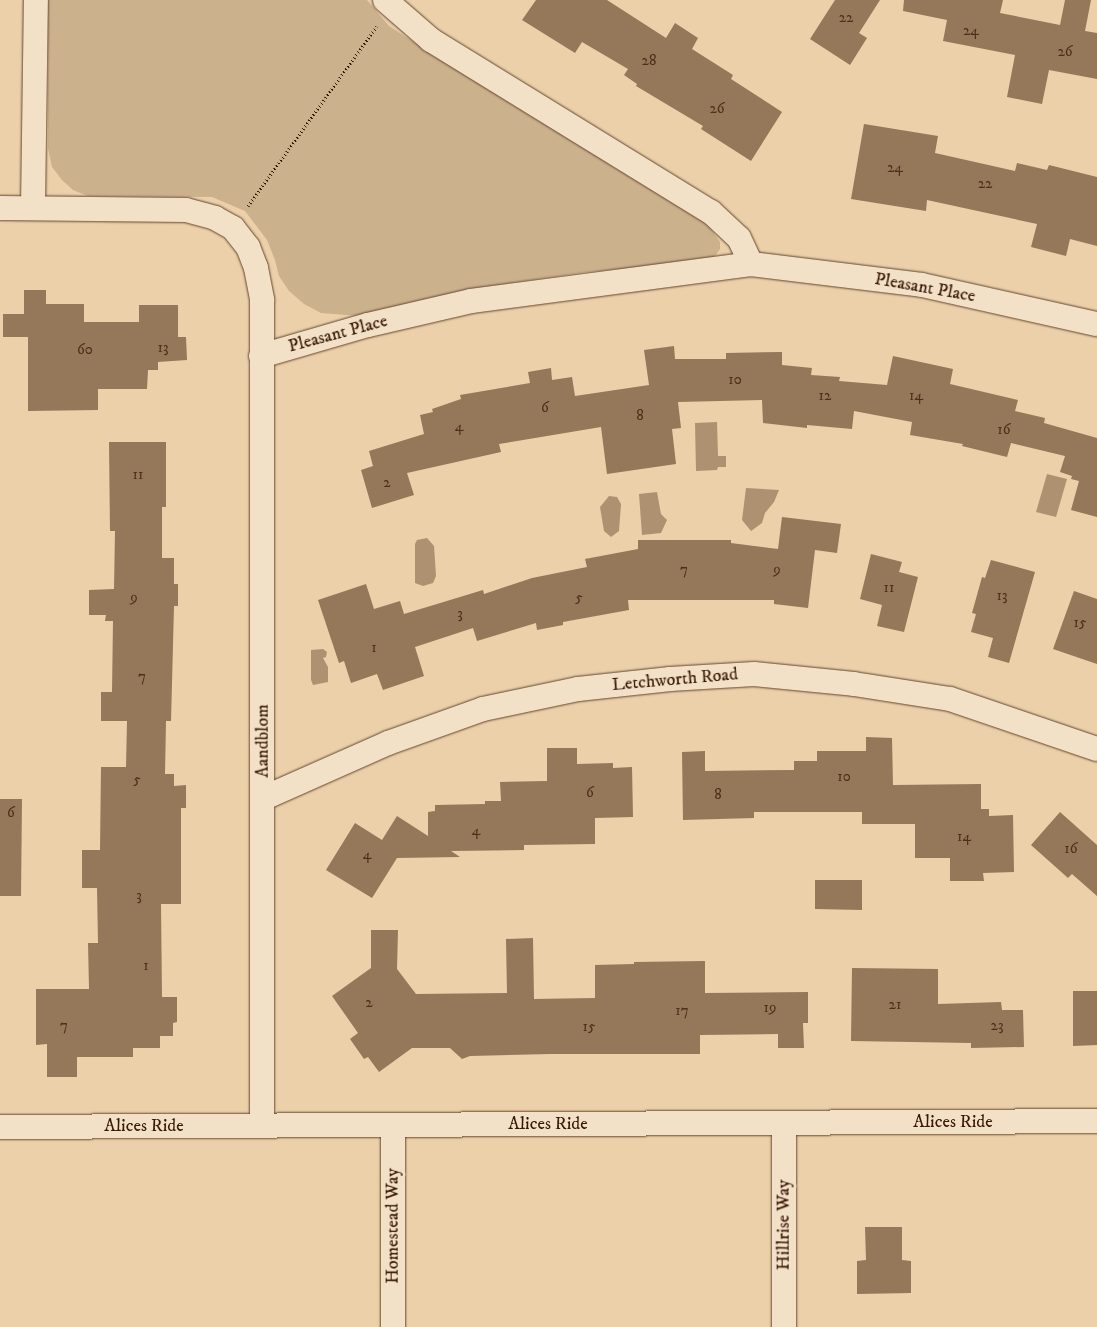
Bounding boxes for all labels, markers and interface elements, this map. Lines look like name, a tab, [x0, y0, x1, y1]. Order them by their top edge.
house number: 22	[839, 9, 853, 27]
house number: 24	[963, 22, 979, 40]
house number: 26	[1057, 43, 1073, 61]
house number: 28	[642, 52, 656, 70]
house number: 26	[709, 100, 725, 118]
house number: 24	[887, 159, 903, 177]
house number: 22	[978, 175, 992, 193]
street label: Pleasant Place	[873, 269, 977, 307]
street label: Pleasant Place	[286, 310, 390, 358]
house number: 13	[157, 339, 169, 357]
house number: 60	[77, 341, 93, 359]
house number: 10	[728, 371, 742, 389]
house number: 12	[819, 387, 831, 405]
house number: 14	[909, 387, 923, 405]
house number: 6	[541, 399, 549, 417]
house number: 8	[636, 407, 644, 425]
house number: 4	[455, 418, 463, 436]
house number: 16	[997, 421, 1011, 439]
house number: 11	[132, 466, 144, 484]
house number: 2	[383, 474, 391, 492]
house number: 7	[680, 561, 688, 579]
house number: 9	[773, 561, 781, 579]
house number: 11	[883, 579, 895, 597]
house number: 13	[996, 587, 1008, 605]
house number: 9	[130, 589, 138, 607]
house number: 5	[575, 589, 583, 607]
house number: 3	[457, 605, 463, 623]
house number: 15	[1074, 614, 1086, 632]
house number: 1	[371, 639, 377, 657]
street label: Letchworth Road	[611, 664, 739, 696]
house number: 7	[138, 668, 146, 686]
street label: Aandblom	[252, 704, 274, 778]
house number: 10	[837, 768, 851, 786]
house number: 5	[133, 771, 141, 789]
house number: 6	[586, 784, 594, 802]
house number: 8	[714, 786, 722, 804]
house number: 6	[7, 804, 15, 822]
house number: 4	[472, 822, 480, 840]
house number: 14	[957, 828, 971, 846]
house number: 16	[1064, 840, 1078, 858]
house number: 4	[363, 846, 371, 864]
house number: 3	[136, 887, 142, 905]
house number: 1	[143, 957, 149, 975]
house number: 2	[365, 994, 373, 1012]
house number: 21	[889, 996, 901, 1014]
house number: 19	[764, 999, 776, 1017]
house number: 17	[675, 1002, 689, 1020]
house number: 7	[60, 1017, 68, 1035]
house number: 23	[991, 1017, 1003, 1035]
house number: 15	[583, 1018, 595, 1036]
street label: Alices Ride	[913, 1111, 993, 1133]
street label: Alices Ride	[508, 1113, 588, 1135]
street label: Alices Ride	[104, 1115, 184, 1137]
street label: Homestead Way	[382, 1168, 404, 1284]
street label: Hillrise Way	[773, 1180, 795, 1270]

